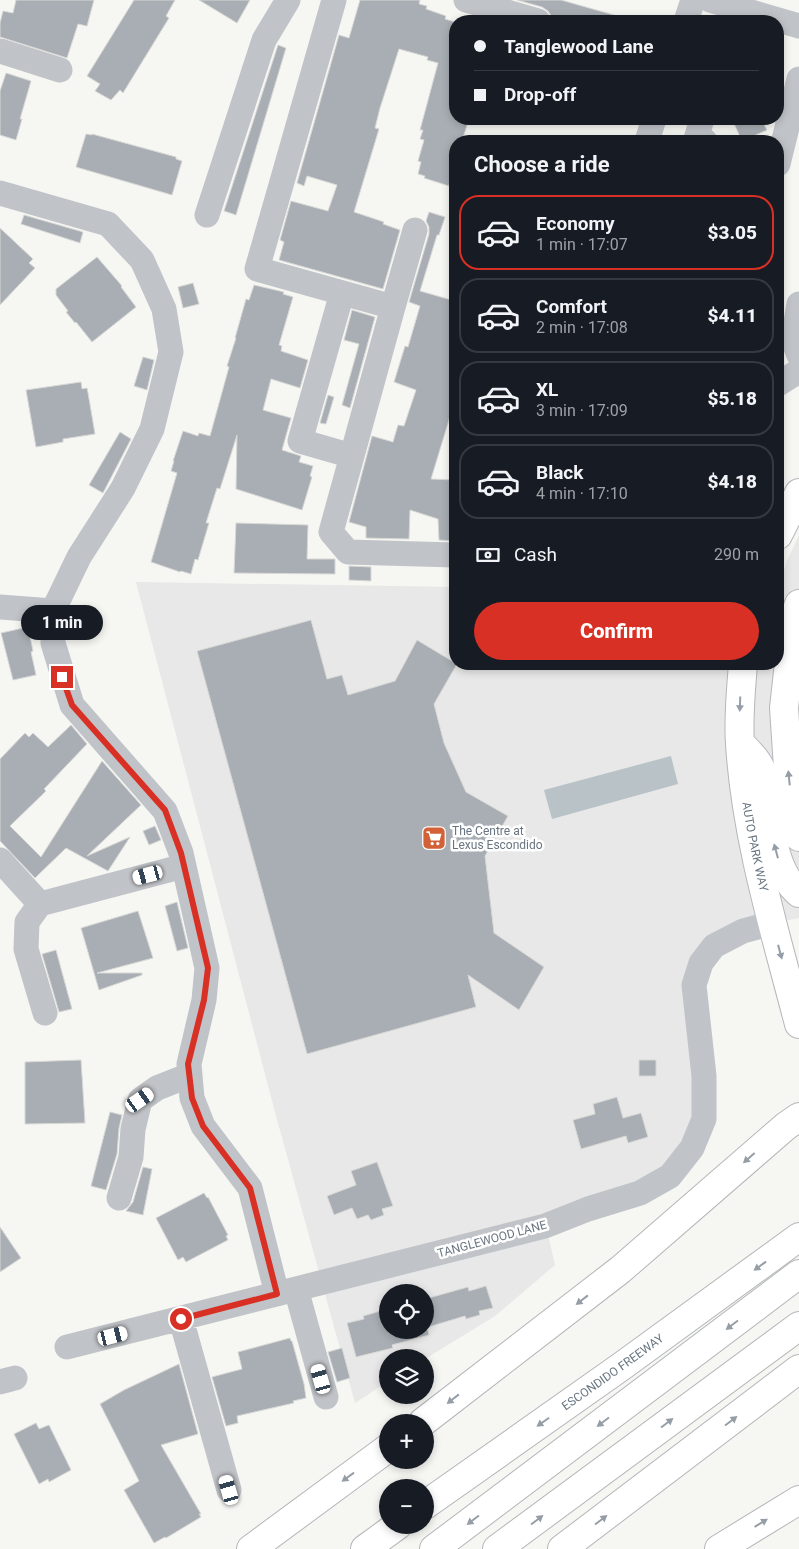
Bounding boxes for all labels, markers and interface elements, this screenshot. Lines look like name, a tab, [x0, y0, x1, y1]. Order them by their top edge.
text: Tanglewood Lane	[504, 35, 654, 58]
text: Drop-off	[504, 83, 576, 106]
text: Choose a ride	[474, 152, 610, 177]
icon: car	[476, 210, 521, 255]
text: Economy	[536, 212, 615, 235]
text: $3.05	[708, 221, 757, 244]
text: 1 min · 17:07	[536, 235, 628, 254]
icon: car	[476, 293, 521, 338]
text: Comfort	[536, 295, 607, 318]
text: $4.11	[708, 304, 757, 327]
text: 2 min · 17:08	[536, 318, 628, 337]
icon: car	[476, 376, 521, 421]
text: XL	[536, 378, 558, 401]
text: $5.18	[708, 387, 757, 410]
text: 3 min · 17:09	[536, 401, 628, 420]
icon: car	[476, 459, 521, 504]
text: Black	[536, 461, 583, 484]
text: $4.18	[708, 470, 757, 493]
text: 4 min · 17:10	[536, 484, 628, 503]
icon: cash	[474, 541, 502, 569]
text: Cash	[514, 543, 557, 566]
text: 290 m	[714, 545, 759, 564]
button: Confirm	[474, 602, 759, 660]
callout: 1 min	[21, 604, 103, 640]
text: 1 min	[42, 613, 82, 632]
route end	[51, 666, 73, 688]
one-way arrow	[736, 696, 744, 712]
one-way arrow	[785, 770, 793, 786]
street label: AUTO PARK WAY	[739, 801, 771, 894]
place label: The Centre at Lexus Escondido	[452, 824, 543, 852]
supermarket icon: The Centre at Lexus Escondido	[421, 825, 447, 851]
one-way arrow	[772, 843, 780, 858]
car	[131, 864, 164, 886]
one-way arrow	[776, 944, 784, 959]
car	[123, 1085, 156, 1115]
one-way arrow	[743, 1152, 755, 1163]
street label: TANGLEWOOD LANE	[436, 1218, 548, 1260]
one-way arrow	[753, 1261, 767, 1271]
map controls	[379, 1284, 434, 1534]
button: locate	[379, 1284, 434, 1339]
one-way arrow	[576, 1294, 589, 1305]
route start	[170, 1308, 192, 1330]
one-way arrow	[726, 1319, 739, 1330]
car	[96, 1325, 129, 1347]
street label: ESCONDIDO FREEWAY	[559, 1331, 667, 1413]
button: layers	[379, 1349, 434, 1404]
car	[309, 1363, 332, 1395]
one-way arrow	[446, 1394, 460, 1404]
button: +	[379, 1414, 434, 1469]
one-way arrow	[724, 1416, 737, 1427]
one-way arrow	[536, 1417, 549, 1427]
one-way arrow	[596, 1417, 609, 1428]
one-way arrow	[660, 1418, 674, 1428]
one-way arrow	[342, 1472, 355, 1483]
car	[217, 1474, 240, 1506]
button: −	[379, 1479, 434, 1534]
one-way arrow	[594, 1514, 607, 1525]
one-way arrow	[466, 1515, 480, 1525]
one-way arrow	[530, 1515, 544, 1525]
one-way arrow	[755, 1519, 768, 1528]

